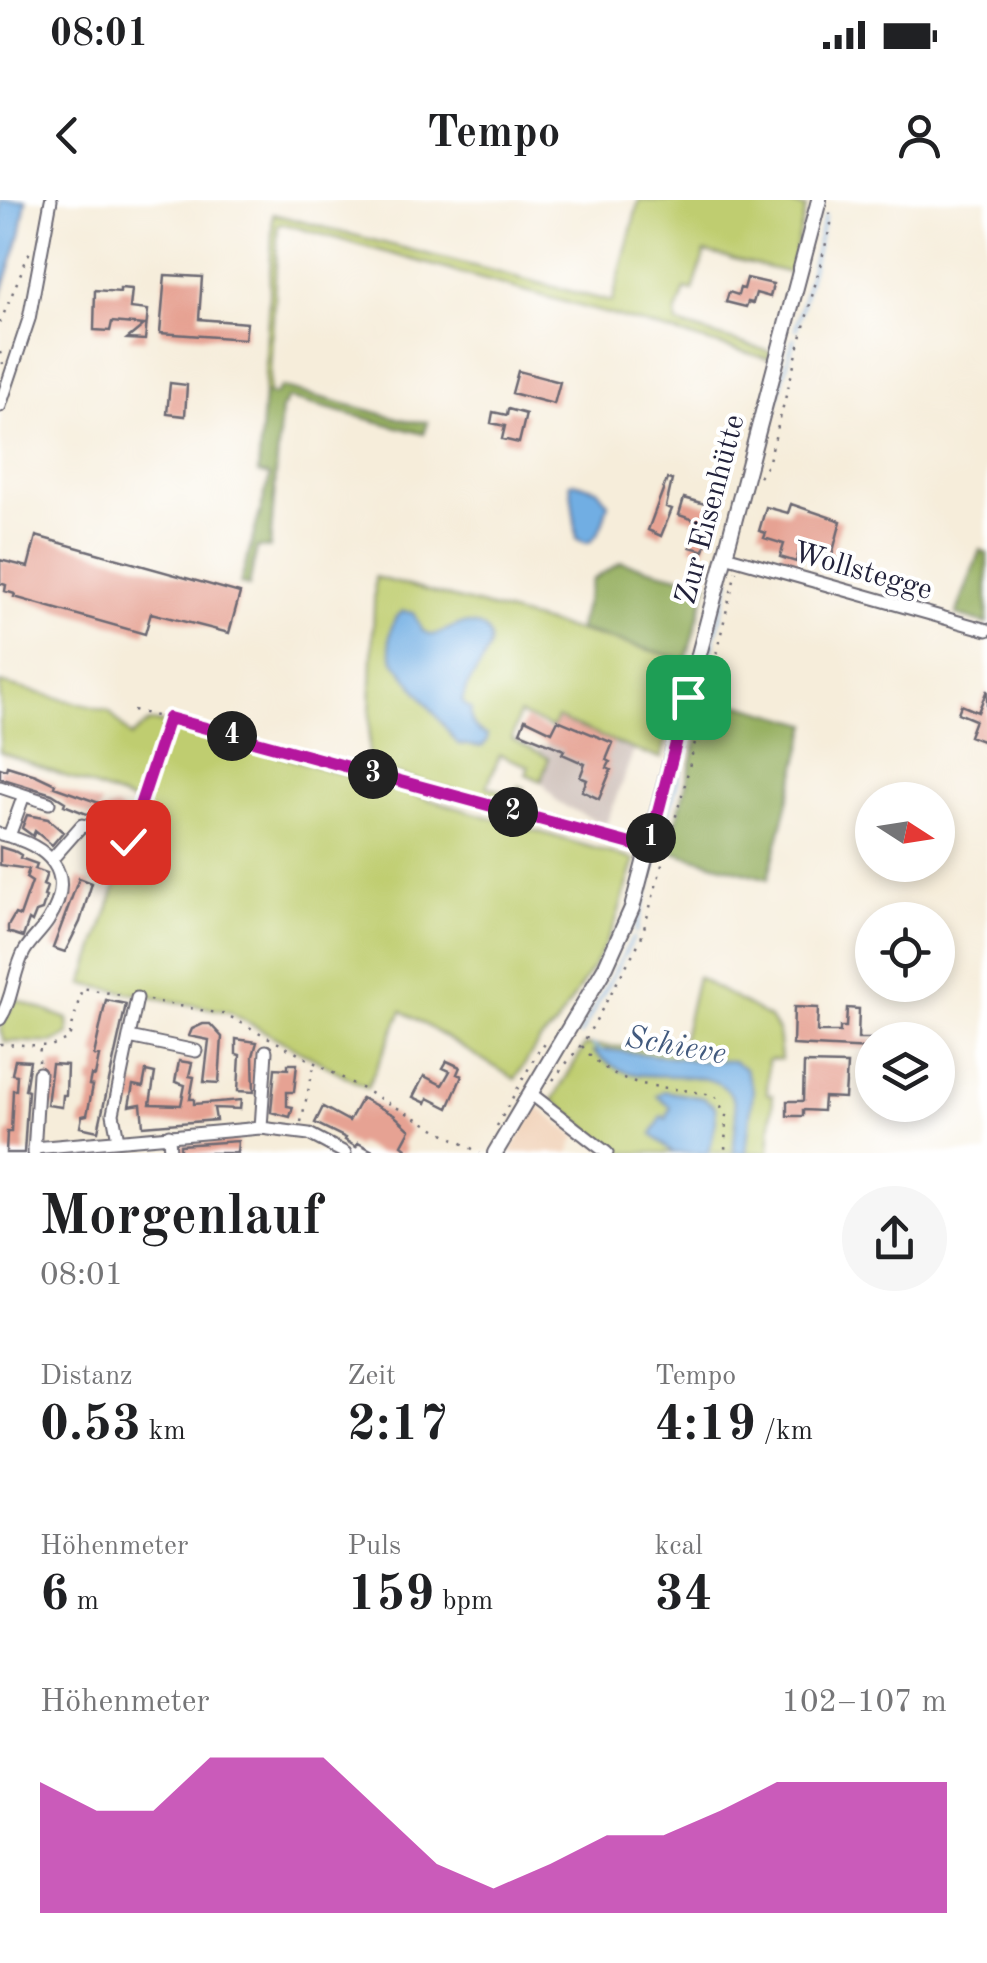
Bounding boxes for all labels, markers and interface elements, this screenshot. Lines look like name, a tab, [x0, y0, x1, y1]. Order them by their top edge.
text: 08:01	[50, 16, 149, 54]
icon: back	[40, 108, 95, 163]
icon: person	[892, 108, 947, 163]
text: Tempo	[427, 112, 560, 157]
street label: Zur Eisenhütte	[671, 411, 751, 608]
street label: Wollstegge	[789, 538, 936, 606]
pin	[646, 655, 731, 740]
icon: arrive	[661, 670, 716, 725]
pin: 4	[207, 711, 257, 761]
text: 4	[224, 722, 240, 750]
pin: 3	[348, 749, 398, 799]
text: 3	[365, 760, 381, 788]
north arrow	[855, 782, 955, 882]
map controls	[855, 782, 955, 1122]
pin: 2	[488, 787, 538, 837]
text: 2	[505, 798, 521, 826]
pin	[86, 800, 171, 885]
pin: 1	[626, 813, 676, 863]
icon: check	[101, 815, 156, 870]
text: 1	[643, 824, 659, 852]
button: locate	[855, 902, 955, 1002]
water label: Schieve	[623, 1022, 728, 1072]
button: layers	[855, 1022, 955, 1122]
button: share	[842, 1186, 947, 1291]
text: Morgenlauf	[40, 1191, 322, 1246]
text: 08:01	[40, 1260, 123, 1292]
text: Distanz	[40, 1363, 133, 1391]
text: Zeit	[347, 1363, 396, 1391]
text: Tempo	[655, 1363, 736, 1391]
text: 0.53	[40, 1401, 141, 1451]
text: 2:17	[347, 1401, 448, 1451]
text: 4:19	[655, 1401, 756, 1451]
text: km	[141, 1418, 186, 1446]
text: /km	[756, 1418, 813, 1446]
text: Höhenmeter	[40, 1533, 188, 1561]
text: Puls	[347, 1533, 401, 1561]
text: kcal	[655, 1533, 703, 1561]
text: 6	[40, 1571, 69, 1621]
text: 159	[347, 1571, 434, 1621]
text: 34	[655, 1571, 713, 1621]
text: m	[69, 1588, 99, 1616]
text: bpm	[434, 1588, 493, 1616]
text: Höhenmeter	[40, 1687, 210, 1719]
text: 102–107 m	[781, 1687, 947, 1719]

